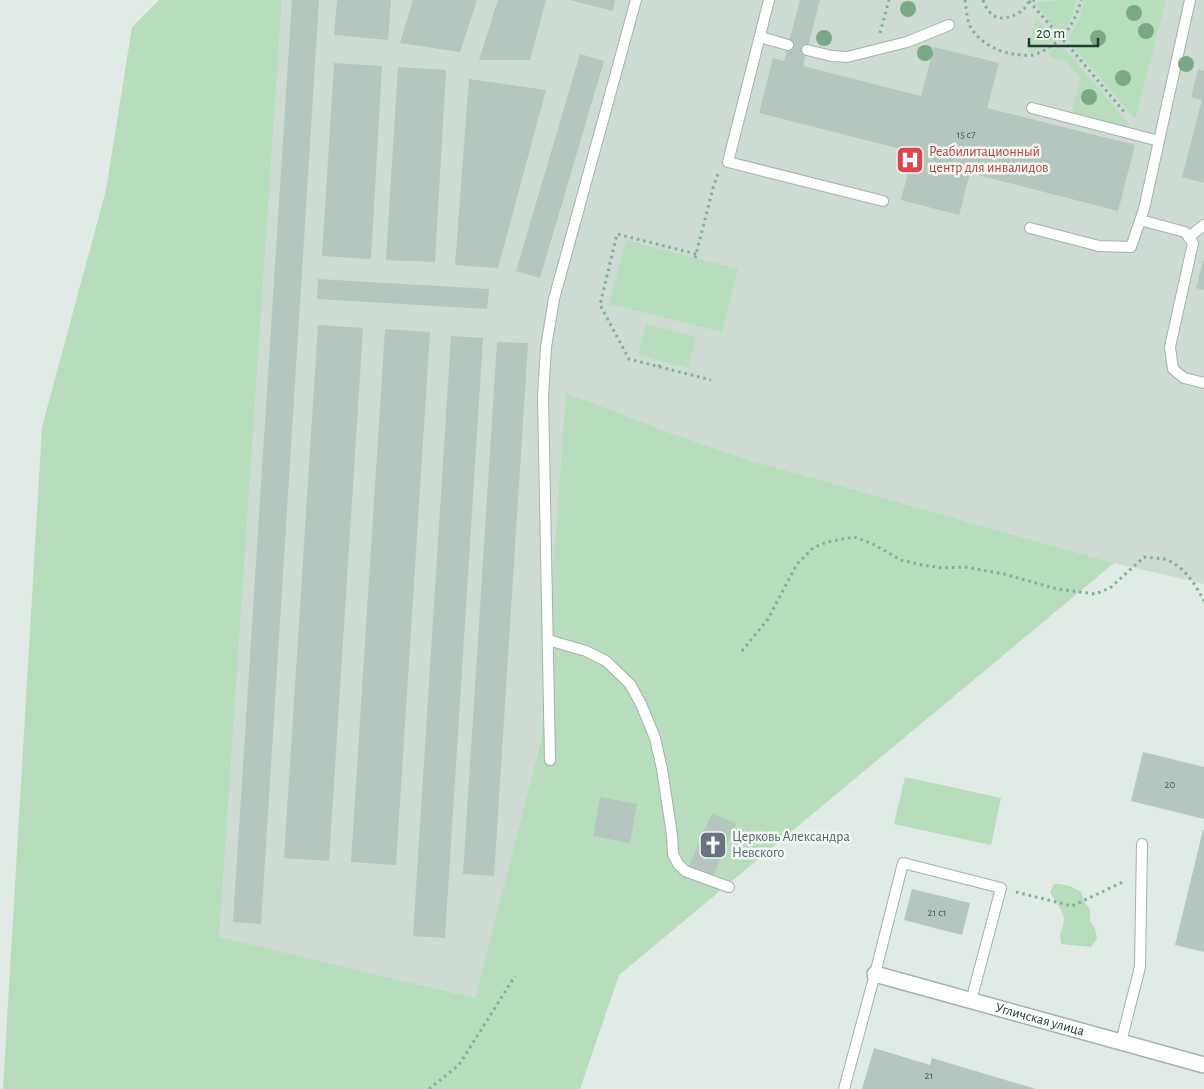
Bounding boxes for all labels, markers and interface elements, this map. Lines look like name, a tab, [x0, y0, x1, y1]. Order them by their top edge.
scale bar	[1029, 15, 1098, 47]
text: 20 m	[1036, 26, 1065, 41]
house number: 15 с7	[956, 129, 976, 140]
hospital icon: Реабилитационный центр для инвалидов	[895, 145, 925, 175]
place label: Реабилитационный центр для инвалидов	[929, 145, 1049, 175]
house number: 20	[1165, 779, 1176, 790]
church icon: Церковь Александра Невского	[698, 830, 728, 860]
place label: Церковь Александра Невского	[732, 830, 850, 860]
house number: 21 с1	[928, 907, 946, 918]
street label: Угличская улица	[994, 1001, 1086, 1039]
house number: 21	[925, 1070, 933, 1081]

